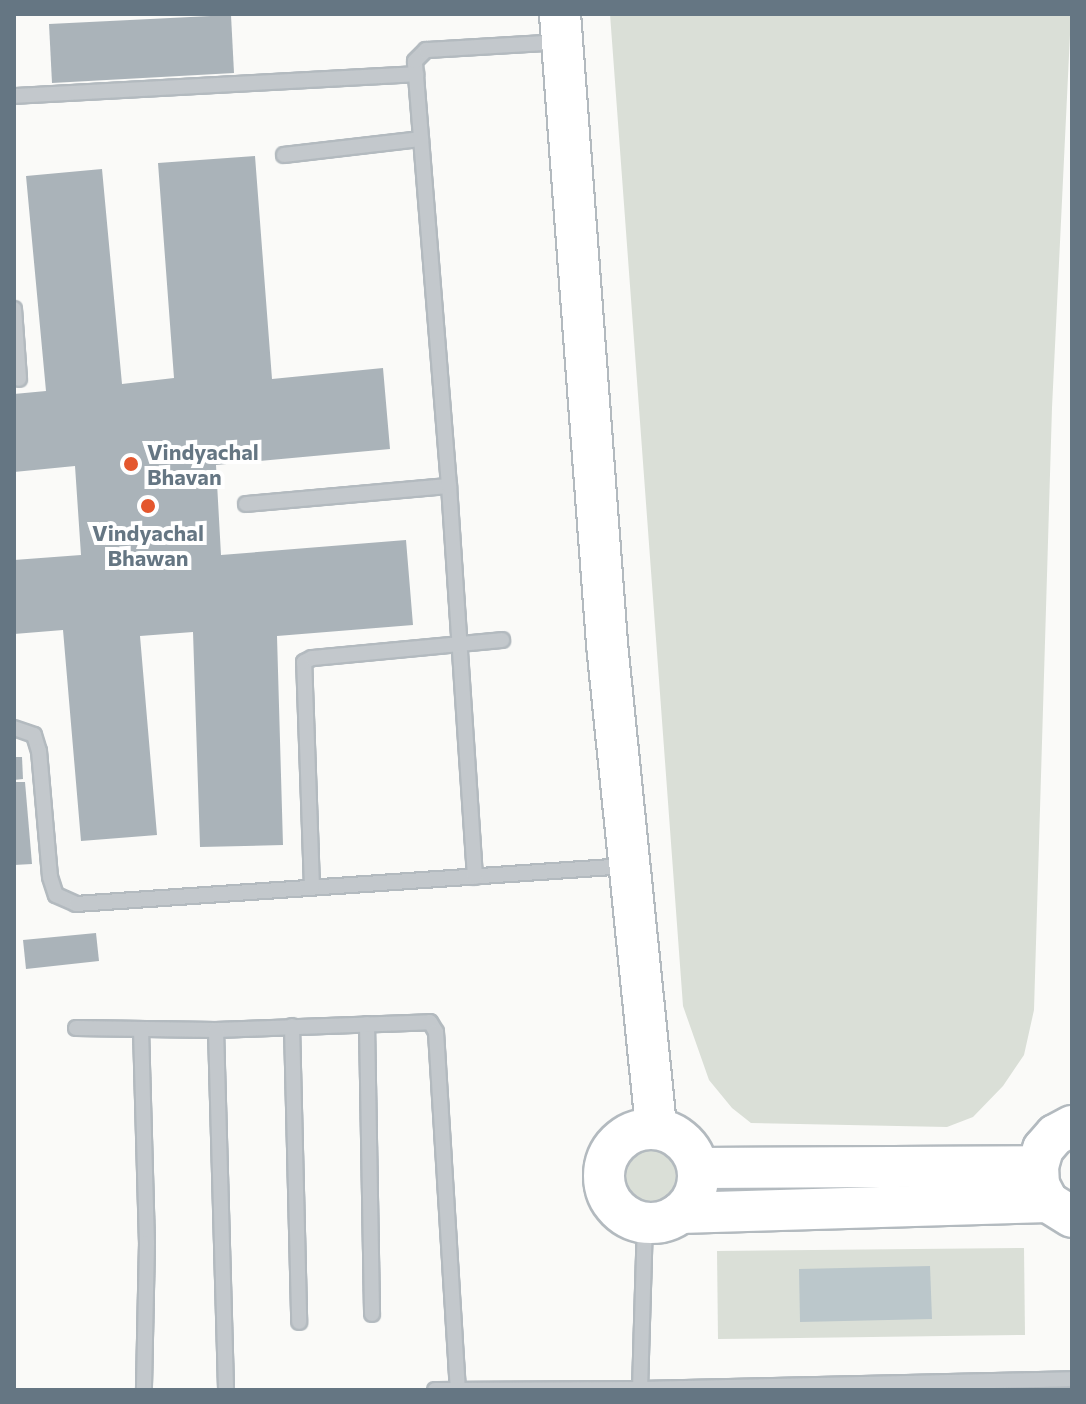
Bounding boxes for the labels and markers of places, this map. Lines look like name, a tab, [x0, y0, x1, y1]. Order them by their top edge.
place label: Vindyachal Bhavan	[147, 438, 259, 490]
marker: Vindyachal Bhavan	[122, 455, 140, 473]
marker: Vindyachal Bhawan	[139, 497, 157, 515]
place label: Vindyachal Bhawan	[92, 519, 204, 570]

